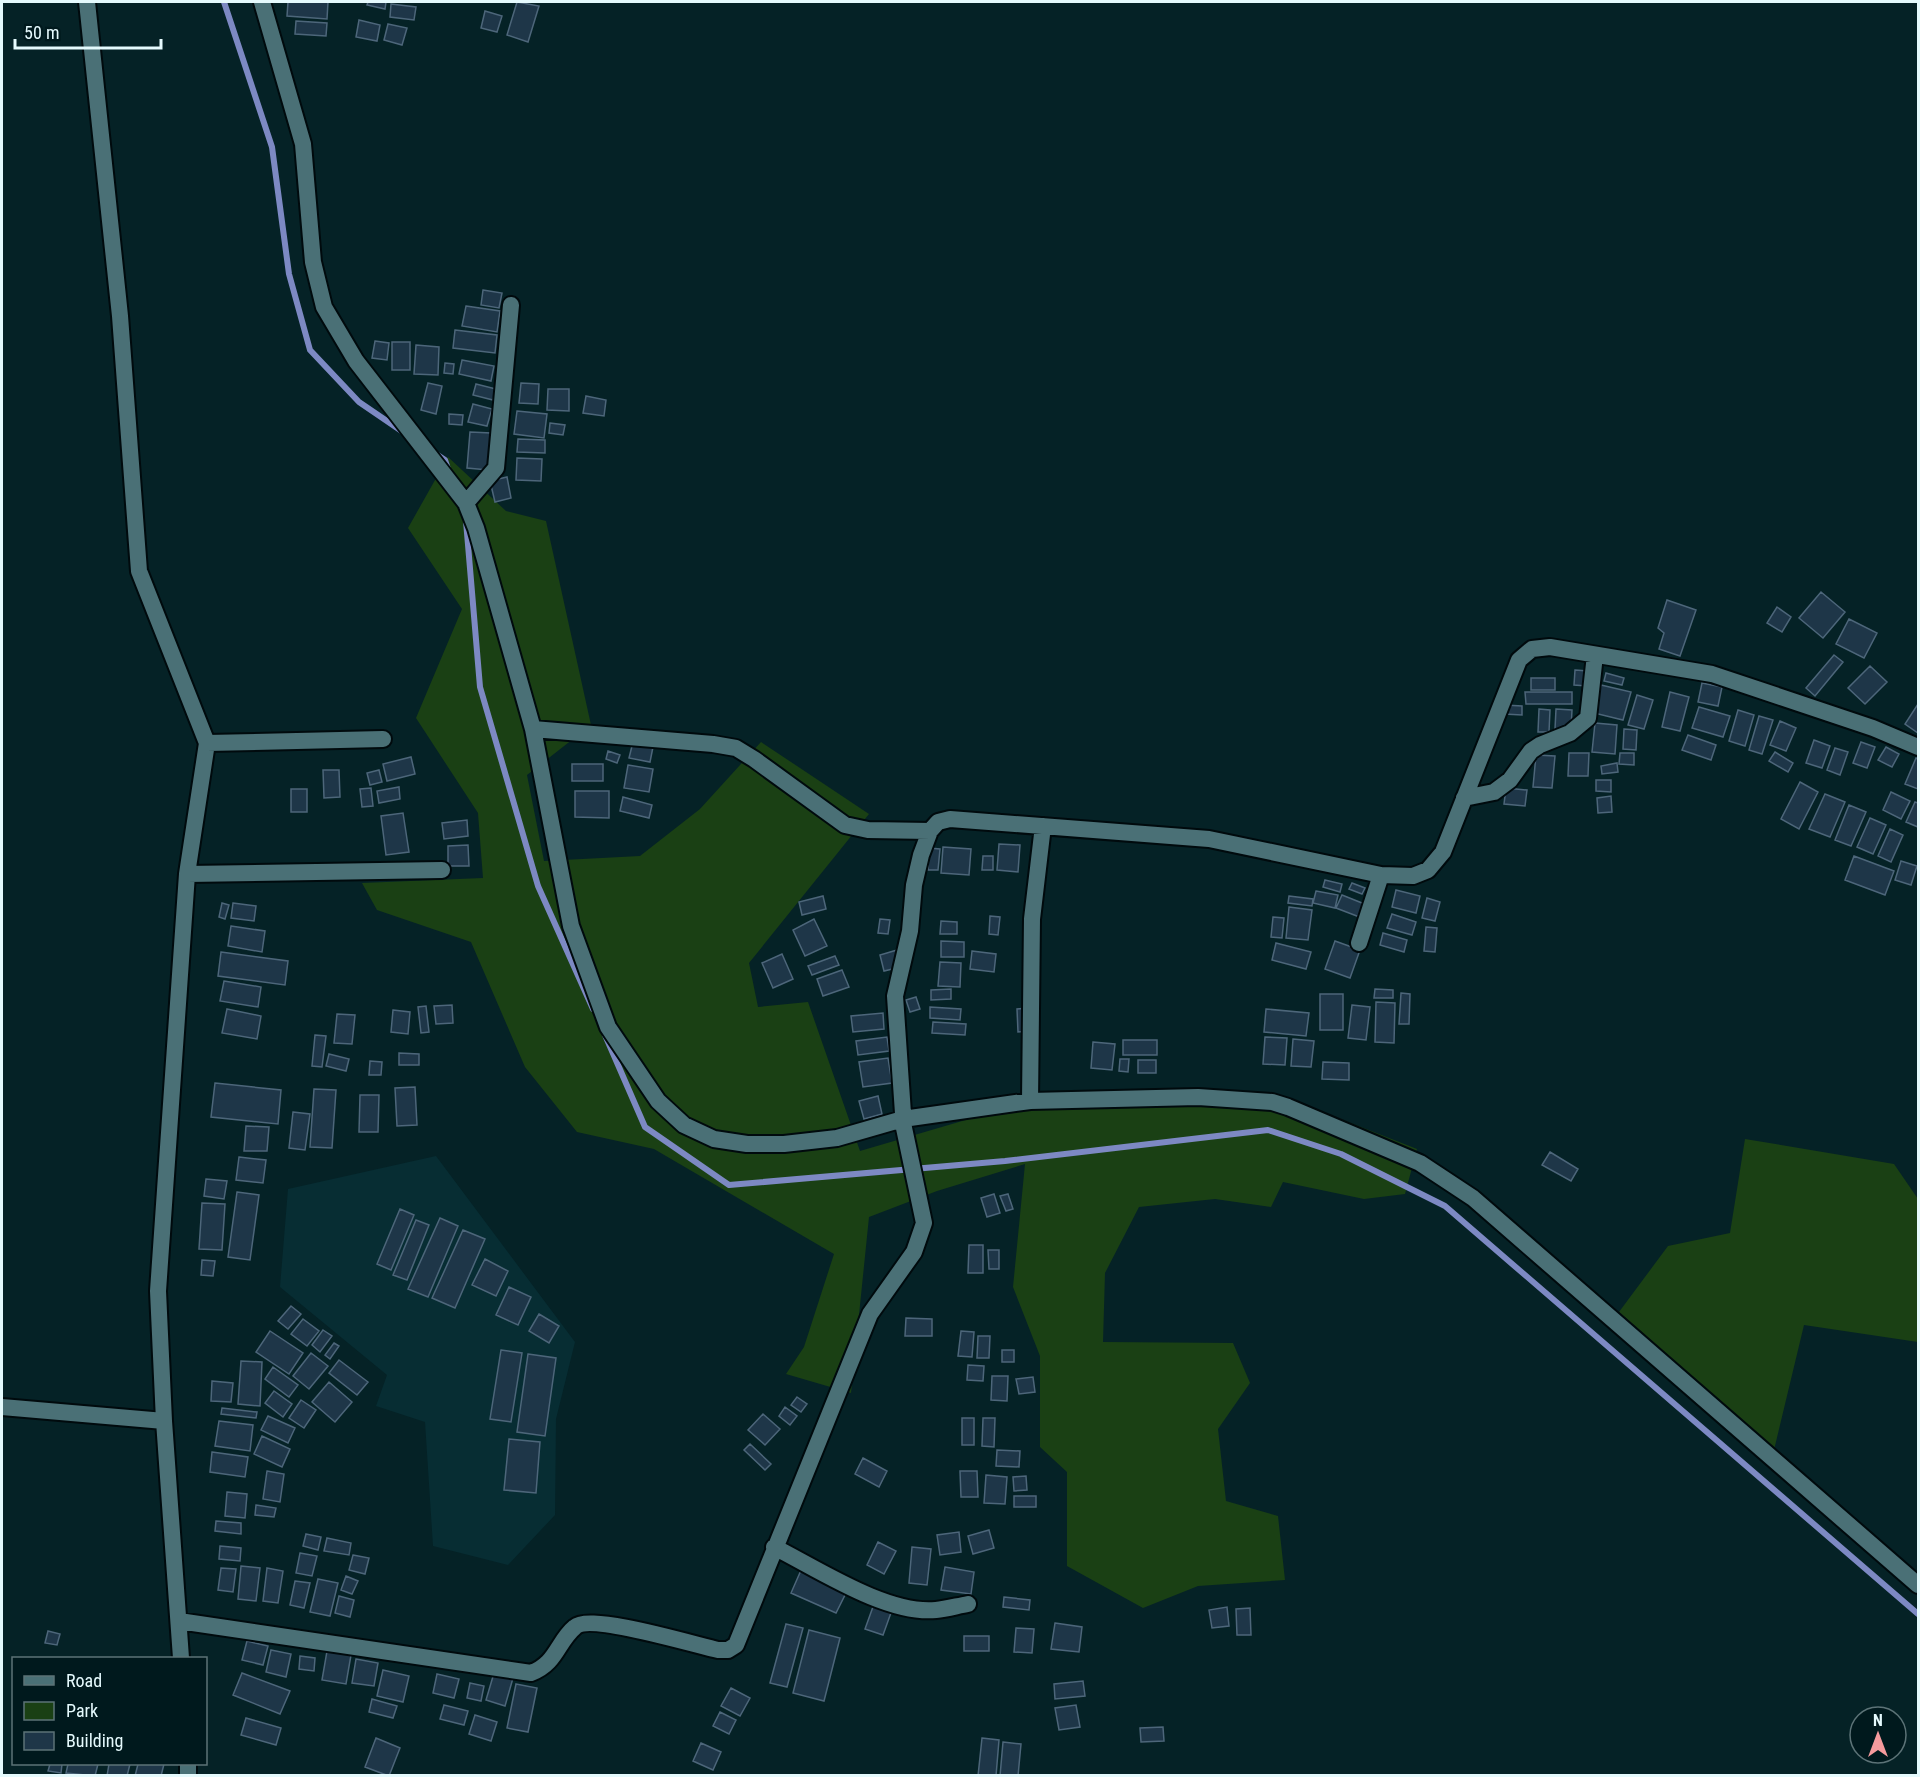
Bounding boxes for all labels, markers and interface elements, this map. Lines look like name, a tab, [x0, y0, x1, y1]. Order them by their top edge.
scale bar	[15, 12, 160, 50]
text: 50 m	[24, 22, 59, 43]
legend	[12, 1657, 207, 1765]
text: Road	[66, 1670, 102, 1691]
text: Park	[66, 1700, 98, 1721]
north arrow	[1848, 1705, 1908, 1765]
text: N	[1873, 1711, 1883, 1730]
text: Building	[66, 1730, 123, 1751]

